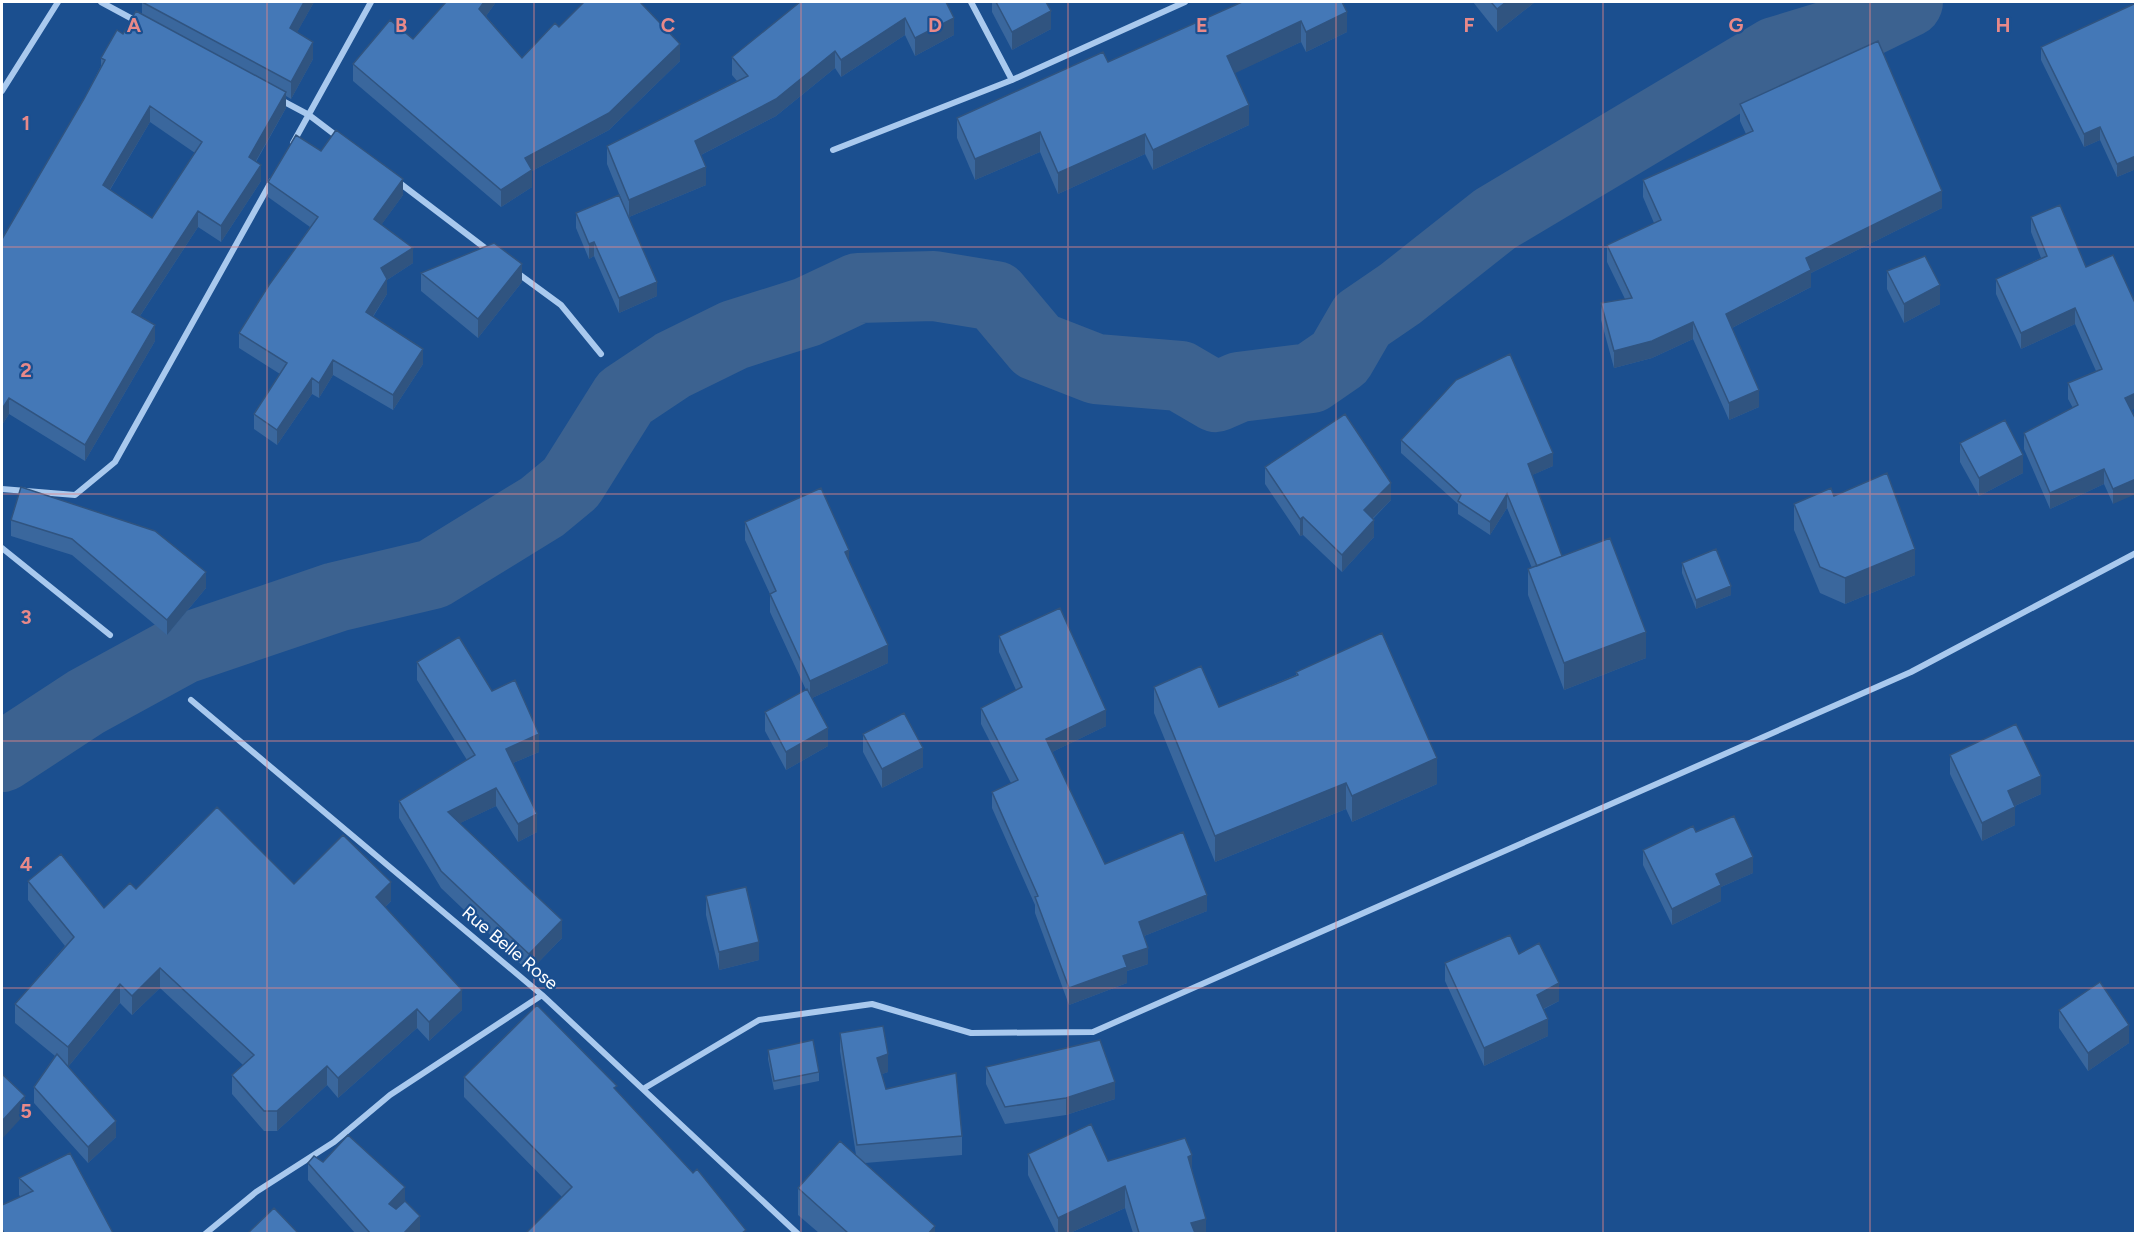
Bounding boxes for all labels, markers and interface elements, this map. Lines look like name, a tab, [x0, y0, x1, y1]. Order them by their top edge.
text: A	[127, 13, 142, 37]
text: B	[395, 13, 407, 37]
text: C	[661, 13, 675, 37]
text: D	[928, 13, 942, 37]
text: E	[1196, 13, 1208, 37]
text: F	[1463, 13, 1475, 37]
text: G	[1729, 13, 1744, 37]
text: H	[1996, 13, 2011, 37]
text: 1	[22, 111, 30, 135]
text: 2	[20, 358, 32, 382]
text: 3	[20, 605, 32, 629]
text: 4	[20, 852, 33, 876]
street label: Rue Belle Rose	[458, 901, 563, 995]
text: 5	[20, 1099, 32, 1123]

